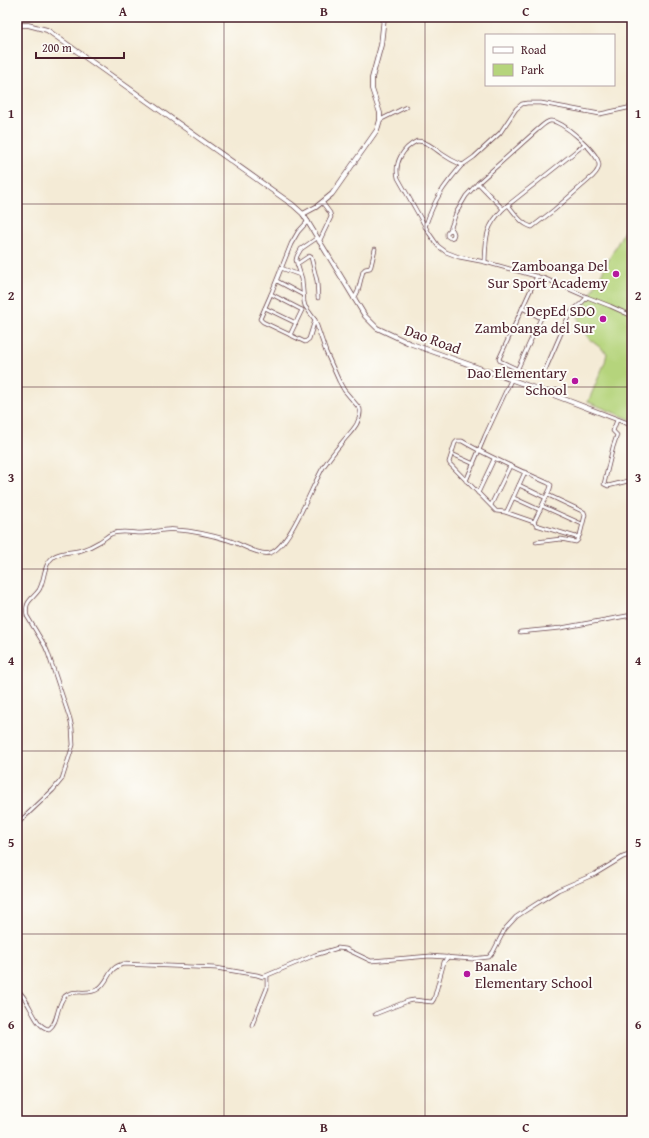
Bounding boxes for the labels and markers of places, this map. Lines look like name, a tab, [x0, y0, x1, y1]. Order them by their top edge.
place label: Zamboanga Del Sur Sport Academy	[488, 255, 609, 293]
marker: Zamboanga Del Sur Sport Academy	[611, 269, 621, 279]
place label: DepEd SDO Zamboanga del Sur	[475, 300, 595, 338]
marker: DepEd SDO Zamboanga del Sur	[598, 314, 608, 324]
place label: Dao Elementary School	[467, 362, 568, 400]
marker: Dao Elementary School	[570, 376, 580, 386]
place label: Banale Elementary School	[475, 955, 593, 993]
marker: Banale Elementary School	[462, 969, 472, 979]

